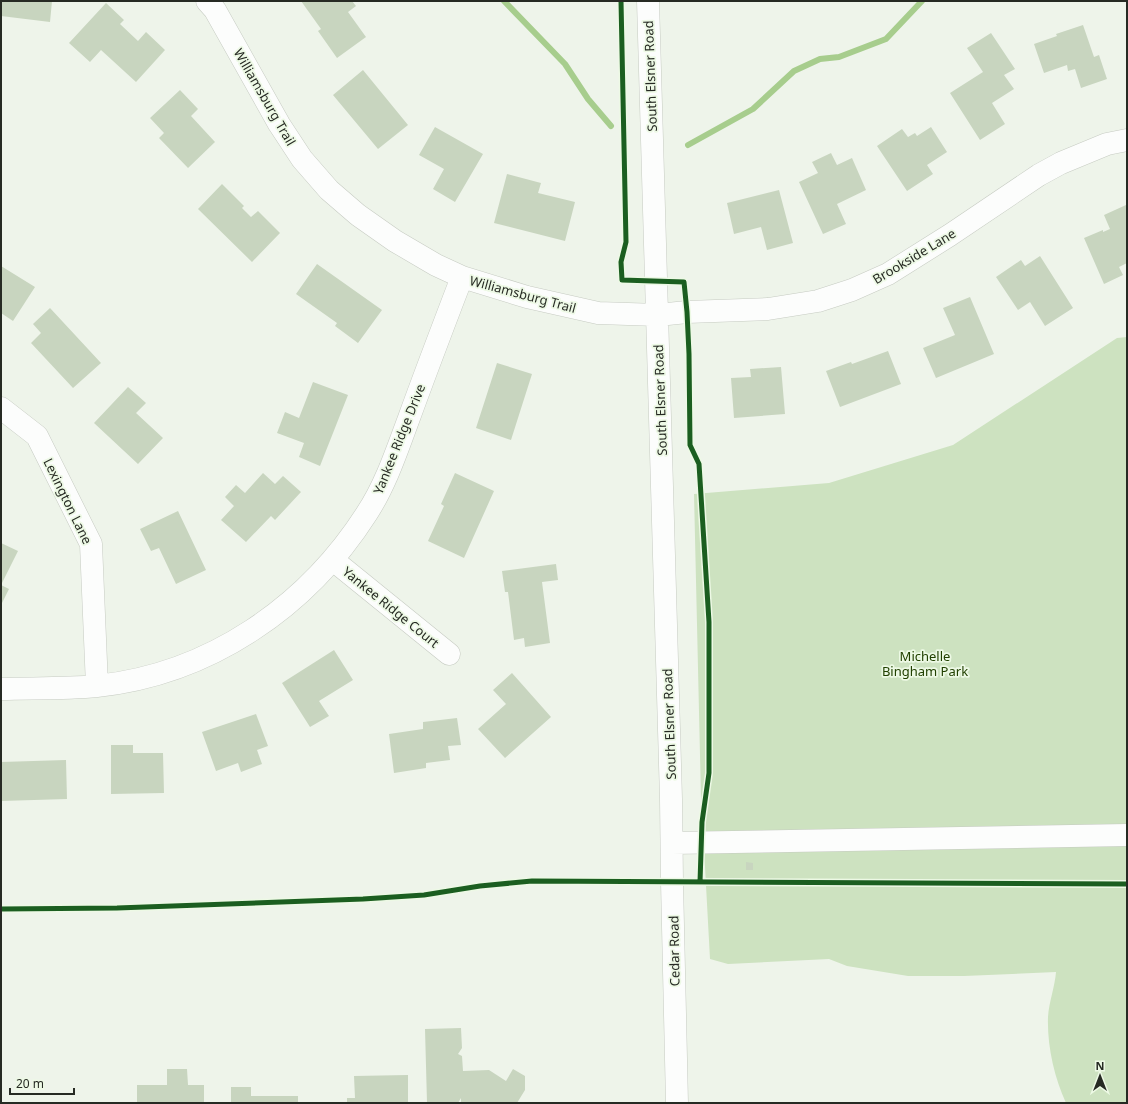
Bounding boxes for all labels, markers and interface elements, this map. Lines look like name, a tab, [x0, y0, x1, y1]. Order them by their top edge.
street label: South Elsner Road	[639, 20, 661, 132]
street label: Williamsburg Trail	[230, 45, 300, 149]
street label: Brookside Lane	[869, 224, 959, 288]
street label: Williamsburg Trail	[468, 271, 578, 317]
street label: South Elsner Road	[649, 344, 671, 456]
street label: Yankee Ridge Drive	[369, 381, 429, 497]
street label: Lexington Lane	[39, 455, 97, 547]
street label: Yankee Ridge Court	[339, 562, 443, 652]
park label: Michelle Bingham Park	[882, 647, 968, 680]
street label: South Elsner Road	[658, 668, 680, 780]
street label: Cedar Road	[664, 915, 684, 987]
north arrow	[1080, 1056, 1120, 1096]
text: N	[1096, 1058, 1104, 1073]
scale bar	[10, 1070, 74, 1096]
text: 20 m	[16, 1075, 44, 1092]

